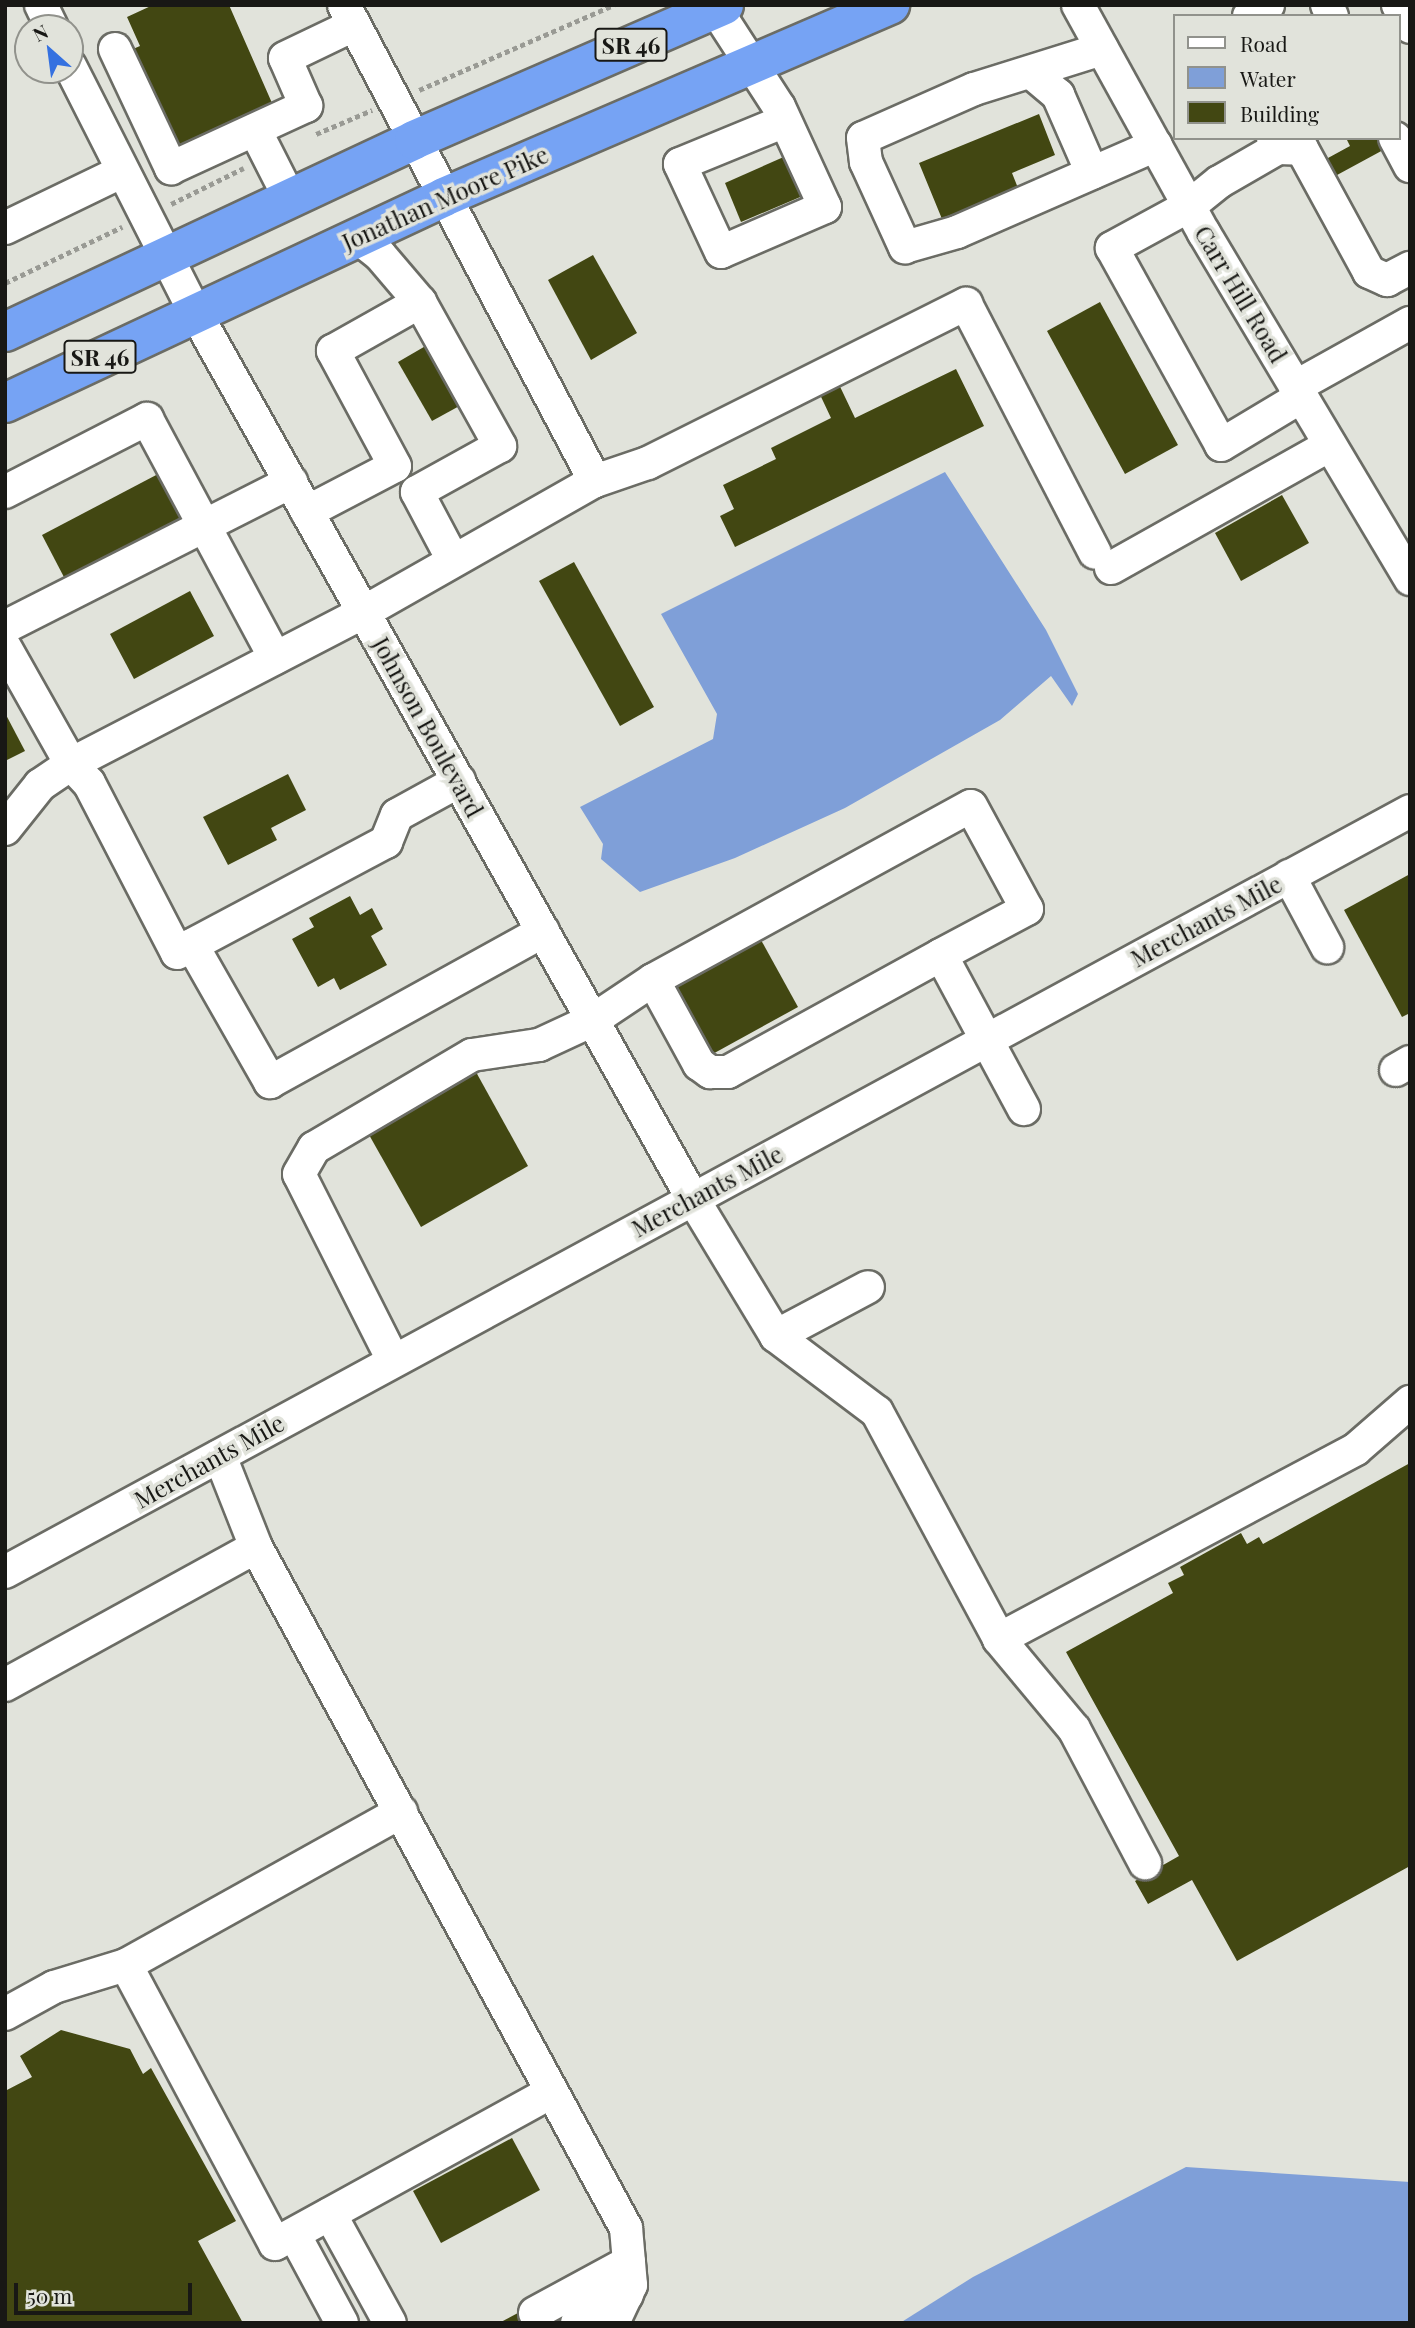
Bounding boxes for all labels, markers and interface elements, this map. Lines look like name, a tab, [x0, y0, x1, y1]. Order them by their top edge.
north arrow	[14, 14, 84, 84]
legend	[1174, 14, 1401, 140]
text: N	[28, 18, 52, 47]
road number: SR 46	[592, 26, 670, 64]
text: Road	[1240, 29, 1288, 57]
text: Water	[1240, 64, 1296, 92]
text: Building	[1240, 99, 1319, 127]
street label: Jonathan Moore Pike	[337, 140, 553, 256]
street label: Carr Hill Road	[1189, 220, 1293, 368]
road number: SR 46	[62, 338, 138, 376]
street label: Johnson Boulevard	[367, 632, 489, 822]
street label: Merchants Mile	[1126, 869, 1286, 973]
street label: Merchants Mile	[627, 1139, 787, 1243]
street label: Merchants Mile	[129, 1408, 289, 1514]
scale bar	[18, 2268, 196, 2312]
text: 50 m	[27, 2281, 72, 2309]

